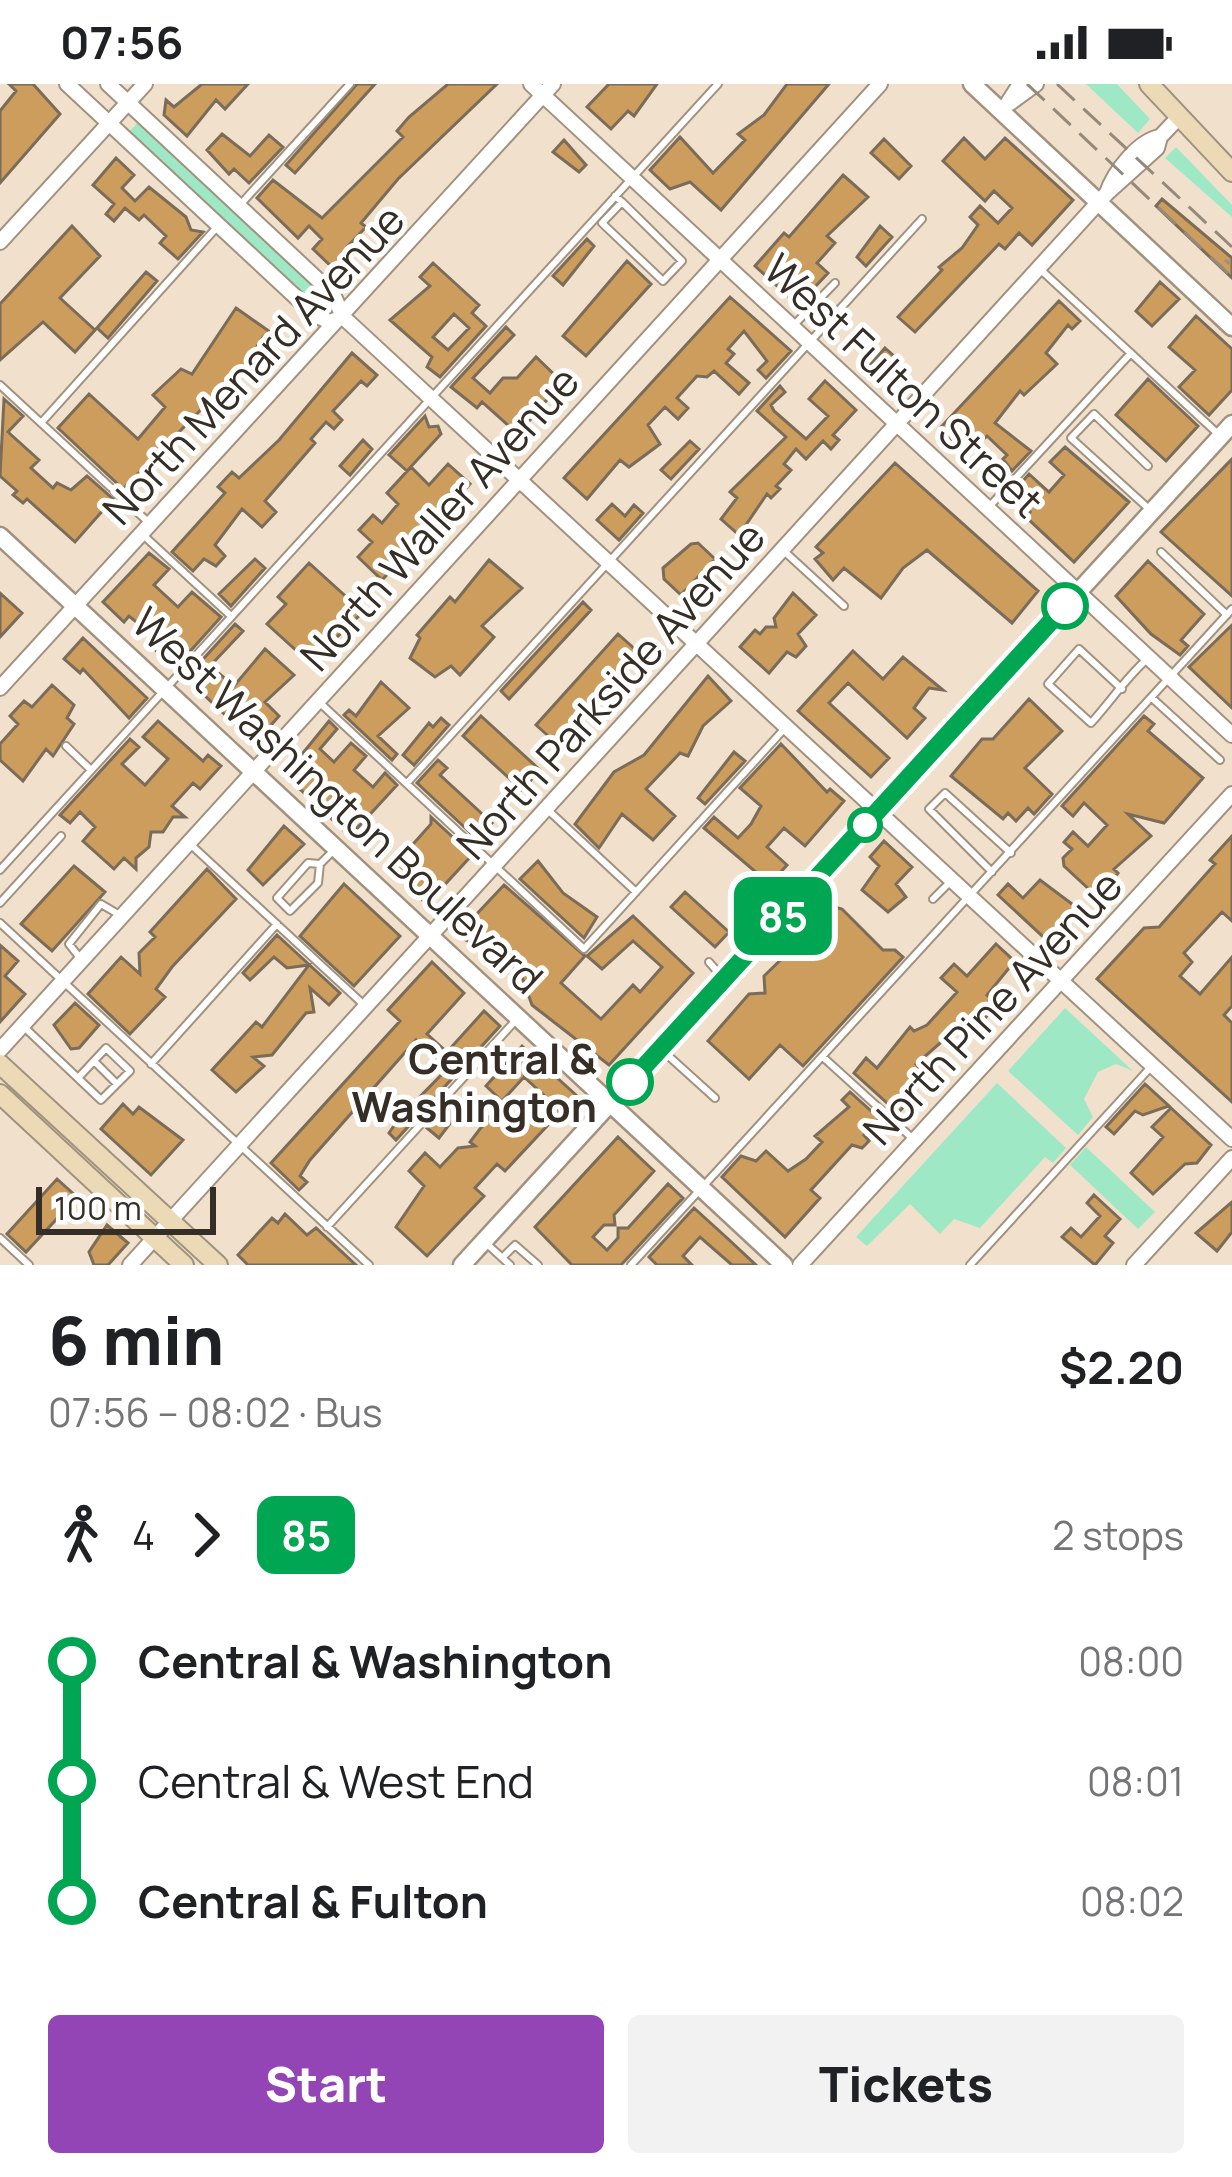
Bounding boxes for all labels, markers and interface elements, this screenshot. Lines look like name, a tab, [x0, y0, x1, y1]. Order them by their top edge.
text: 07:56	[60, 11, 183, 73]
street label: North Menard Avenue	[89, 191, 417, 537]
street label: West Fulton Street	[752, 240, 1056, 530]
street label: North Waller Avenue	[287, 353, 591, 683]
street label: North Parkside Avenue	[443, 509, 777, 871]
unlabelled marker	[1043, 584, 1087, 628]
street label: West Washington Boulevard	[120, 594, 556, 1006]
unlabelled marker	[849, 809, 881, 841]
street label: North Pine Avenue	[850, 857, 1134, 1157]
line badge: 85	[729, 877, 837, 955]
text: 85	[758, 887, 808, 945]
place label: Central & Washington	[352, 1029, 597, 1135]
marker: Central & Washington	[608, 1060, 652, 1104]
scale bar	[36, 1181, 216, 1234]
text: 100 m	[54, 1185, 142, 1230]
text: 6 min	[48, 1295, 224, 1385]
text: $2.20	[1059, 1336, 1184, 1398]
text: 07:56 – 08:02 · Bus	[48, 1385, 383, 1439]
icon: walk	[48, 1502, 114, 1568]
icon: forward	[173, 1502, 239, 1568]
text: 85	[281, 1506, 331, 1564]
text: 4	[132, 1508, 155, 1562]
text: 2 stops	[1052, 1508, 1184, 1562]
text: Central & Washington	[138, 1630, 612, 1692]
text: 08:00	[1078, 1634, 1184, 1688]
text: Central & West End	[138, 1750, 534, 1812]
text: 08:01	[1087, 1754, 1184, 1808]
text: Central & Fulton	[138, 1870, 488, 1932]
text: 08:02	[1080, 1874, 1184, 1928]
button: Start	[48, 2015, 604, 2153]
button: Tickets	[628, 2015, 1184, 2153]

